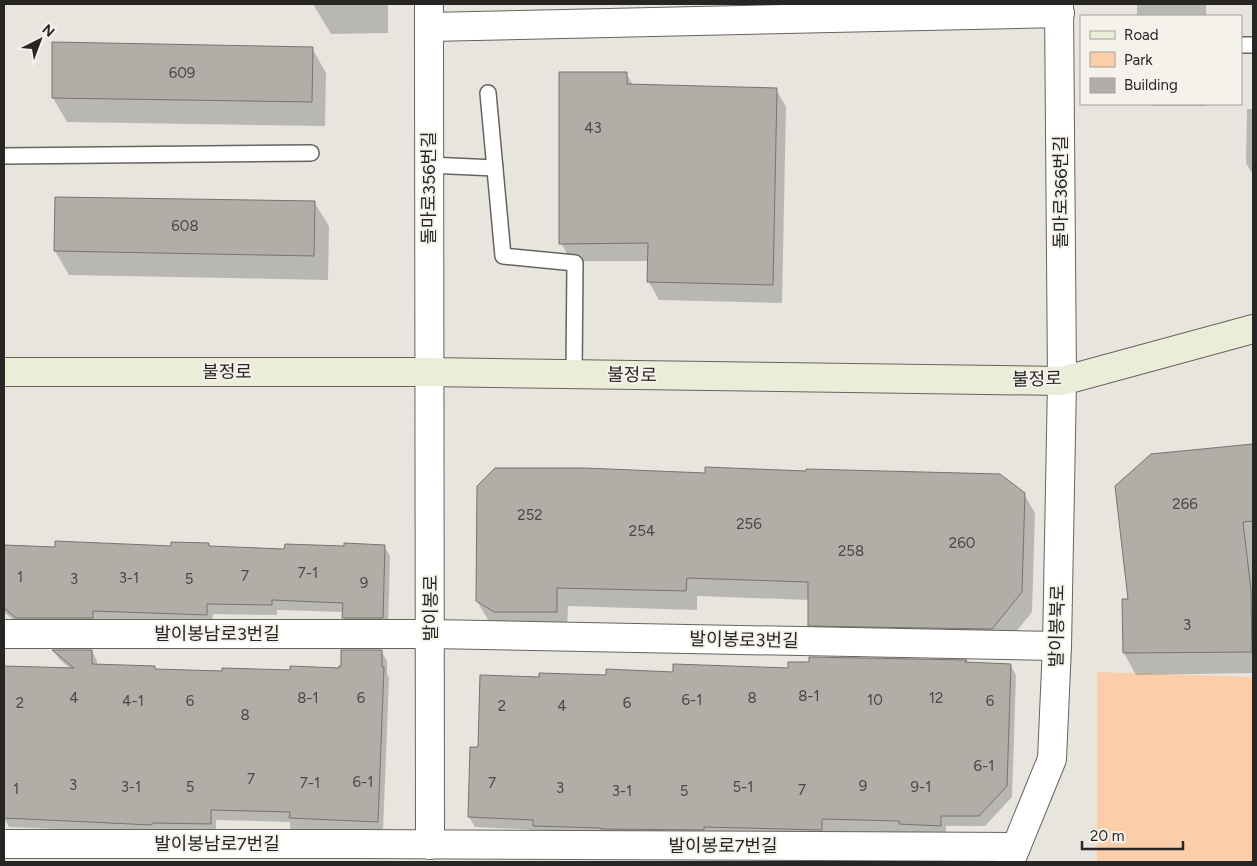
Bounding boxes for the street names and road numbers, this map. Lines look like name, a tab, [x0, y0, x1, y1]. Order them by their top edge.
street label: 돌마로356번길	[418, 131, 440, 245]
street label: 돌마로366번길	[1050, 136, 1072, 248]
street label: 불정로	[202, 361, 252, 383]
street label: 불정로	[607, 364, 657, 386]
street label: 불정로	[1012, 368, 1062, 390]
street label: 발이봉로	[420, 575, 442, 641]
street label: 발이봉북로	[1045, 584, 1069, 668]
street label: 발이봉남로3번길	[154, 623, 280, 645]
street label: 발이봉로3번길	[689, 628, 799, 652]
street label: 발이봉남로7번길	[154, 833, 280, 855]
street label: 발이봉로7번길	[668, 835, 778, 857]

